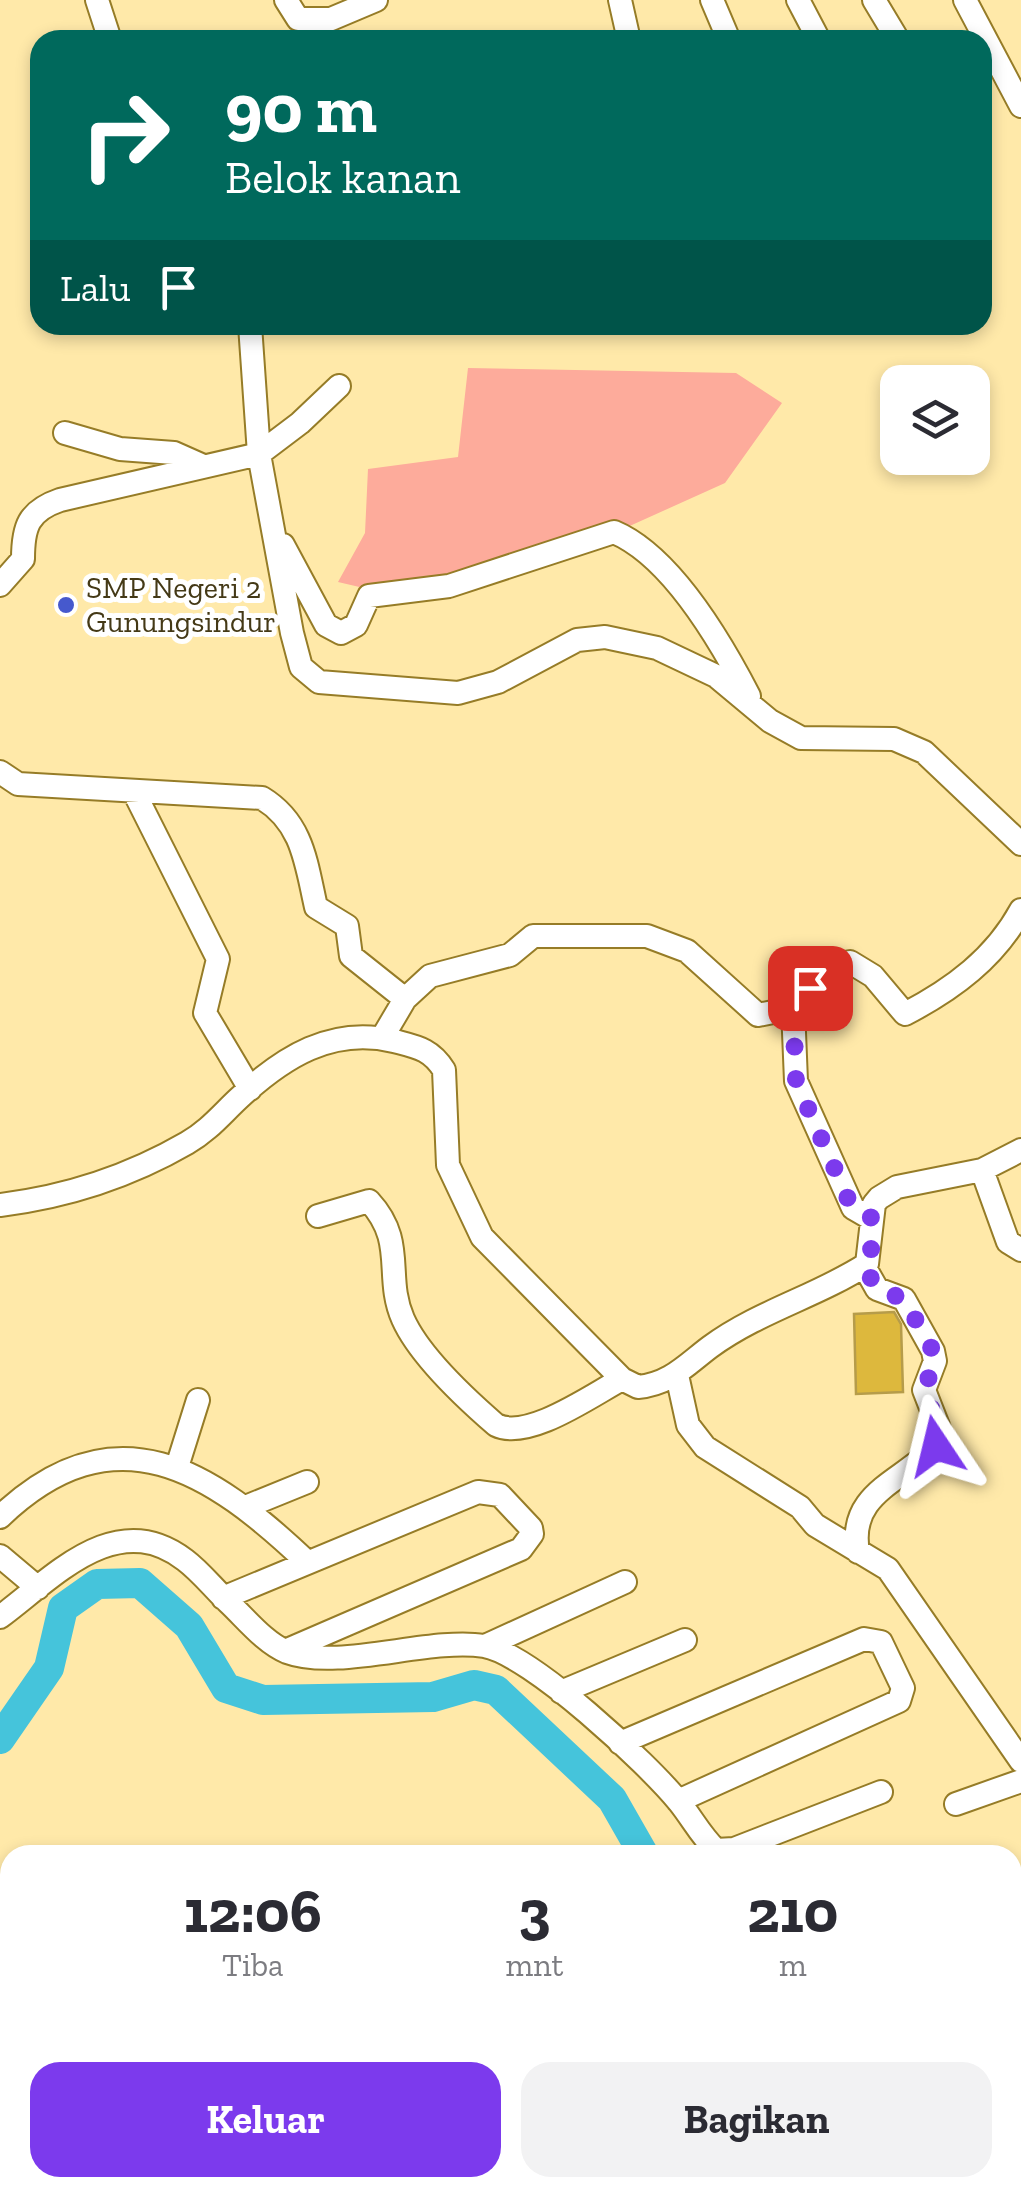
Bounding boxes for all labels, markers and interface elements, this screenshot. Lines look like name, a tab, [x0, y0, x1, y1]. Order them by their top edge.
text: 90 m	[225, 66, 377, 150]
icon: right	[60, 70, 190, 200]
text: Belok kanan	[225, 151, 460, 205]
icon: arrive	[151, 260, 206, 315]
text: Lalu	[60, 265, 131, 311]
map controls	[880, 365, 990, 475]
button: layers	[880, 365, 990, 475]
place label: SMP Negeri 2 Gunungsindur	[86, 570, 276, 640]
marker: SMP Negeri 2 Gunungsindur	[55, 594, 77, 616]
pin	[768, 946, 853, 1031]
icon: arrive	[783, 961, 838, 1016]
position arrow	[884, 1394, 988, 1498]
text: 12:06	[184, 1875, 322, 1947]
text: 3	[519, 1875, 551, 1947]
text: 210	[747, 1875, 838, 1947]
text: Tiba	[222, 1946, 283, 1984]
text: mnt	[506, 1946, 563, 1984]
text: m	[779, 1946, 807, 1984]
button: Keluar	[30, 2062, 501, 2177]
button: Bagikan	[521, 2062, 992, 2177]

